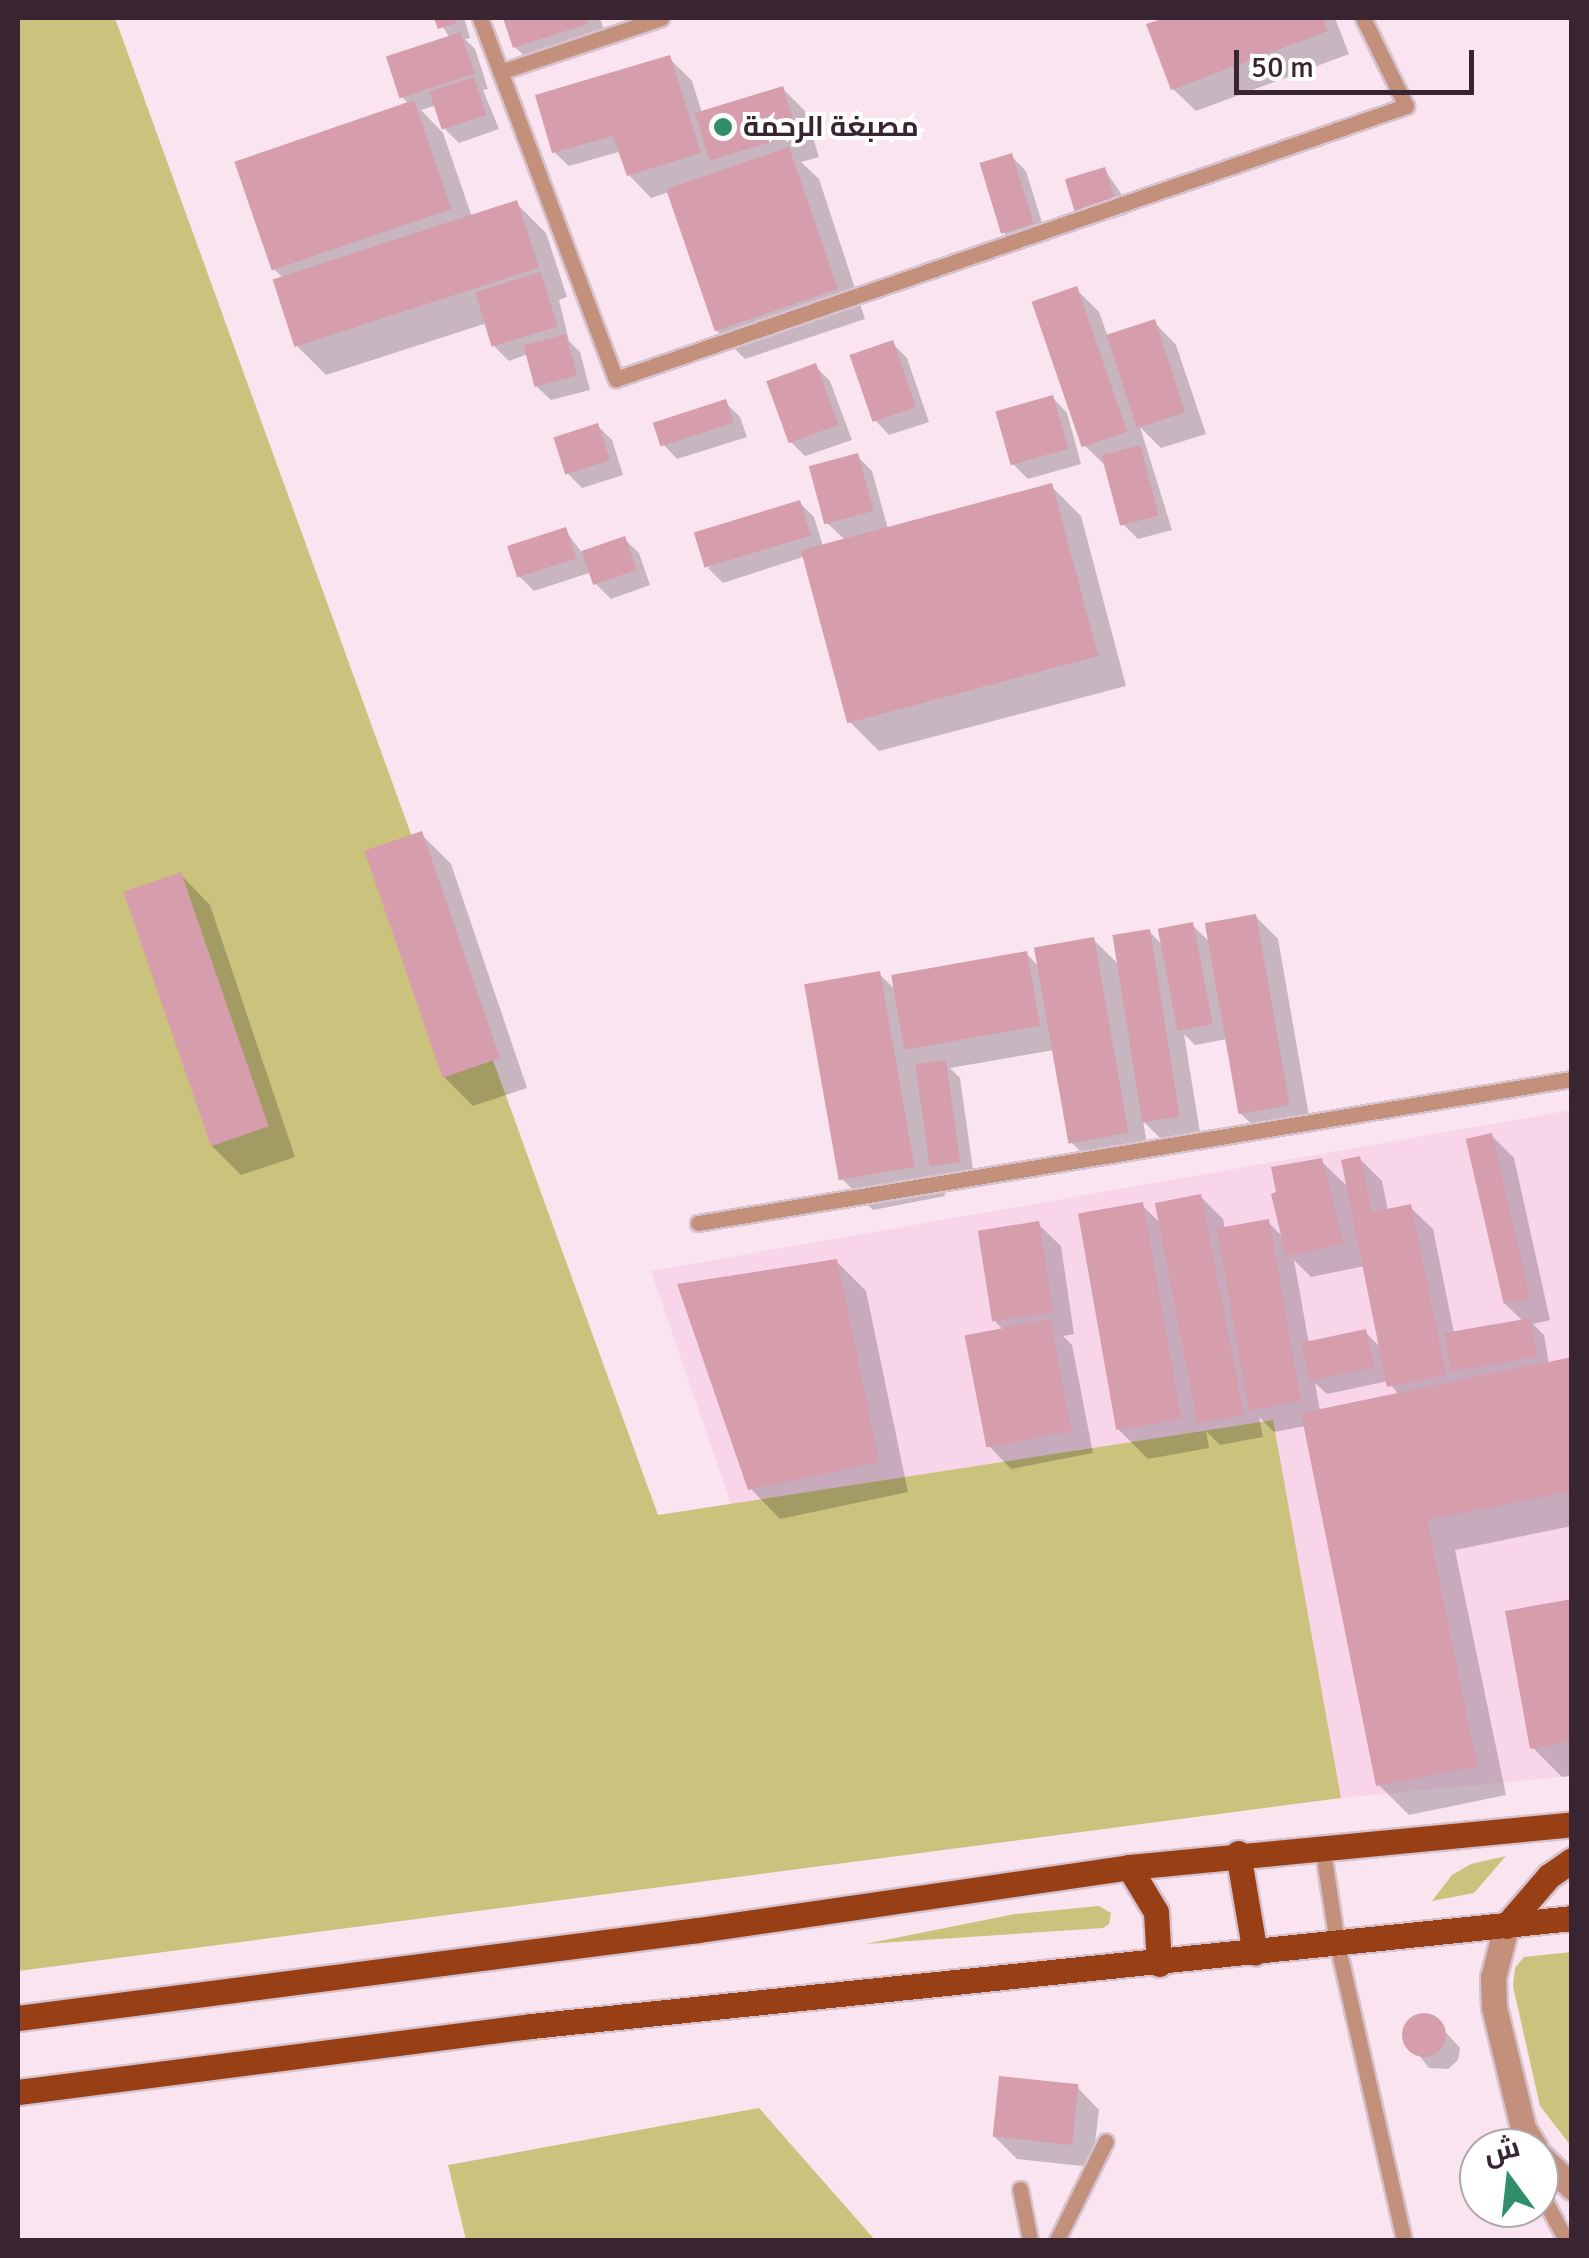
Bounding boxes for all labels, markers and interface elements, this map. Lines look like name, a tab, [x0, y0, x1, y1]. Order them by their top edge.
scale bar	[1239, 30, 1479, 92]
text: 50 m	[1251, 49, 1314, 86]
place label: مصبغة الرحمة	[743, 110, 919, 144]
marker: مصبغة الرحمة	[712, 116, 734, 138]
north arrow	[1459, 2128, 1559, 2228]
text: ش	[1480, 2130, 1524, 2172]

